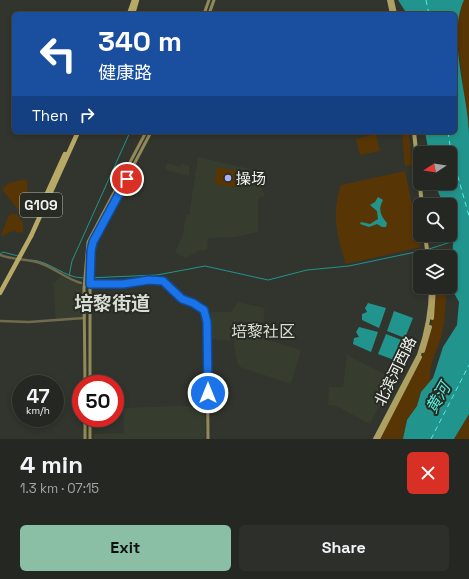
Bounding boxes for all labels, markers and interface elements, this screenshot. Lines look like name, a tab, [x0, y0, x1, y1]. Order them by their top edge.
text: 340 m	[98, 23, 182, 59]
icon: left	[32, 28, 84, 80]
text: 健康路	[98, 61, 152, 84]
icon: right	[76, 104, 98, 126]
text: Then	[32, 106, 68, 125]
north arrow	[413, 146, 457, 190]
map controls	[413, 146, 457, 294]
pin	[110, 162, 144, 196]
icon: arrive	[116, 168, 138, 190]
place label: 操场	[236, 169, 266, 188]
marker: 操场	[223, 173, 233, 183]
road number: G109	[20, 193, 62, 217]
button: search	[413, 198, 457, 242]
button: layers	[413, 250, 457, 294]
district label: 培黎街道	[74, 291, 150, 316]
district label: 培黎社区	[231, 321, 295, 342]
street label: 北滨河西路	[370, 333, 420, 409]
position arrow	[187, 372, 229, 414]
speed limit sign: 50	[72, 375, 124, 427]
water label: 黄河	[421, 376, 457, 417]
text: 47	[27, 383, 49, 409]
text: km/h	[26, 404, 50, 417]
text: 4 min	[20, 449, 83, 480]
button: close	[407, 452, 449, 494]
text: 1.3 km · 07:15	[20, 480, 99, 497]
button: Exit	[20, 525, 231, 571]
button: Share	[239, 525, 449, 571]

